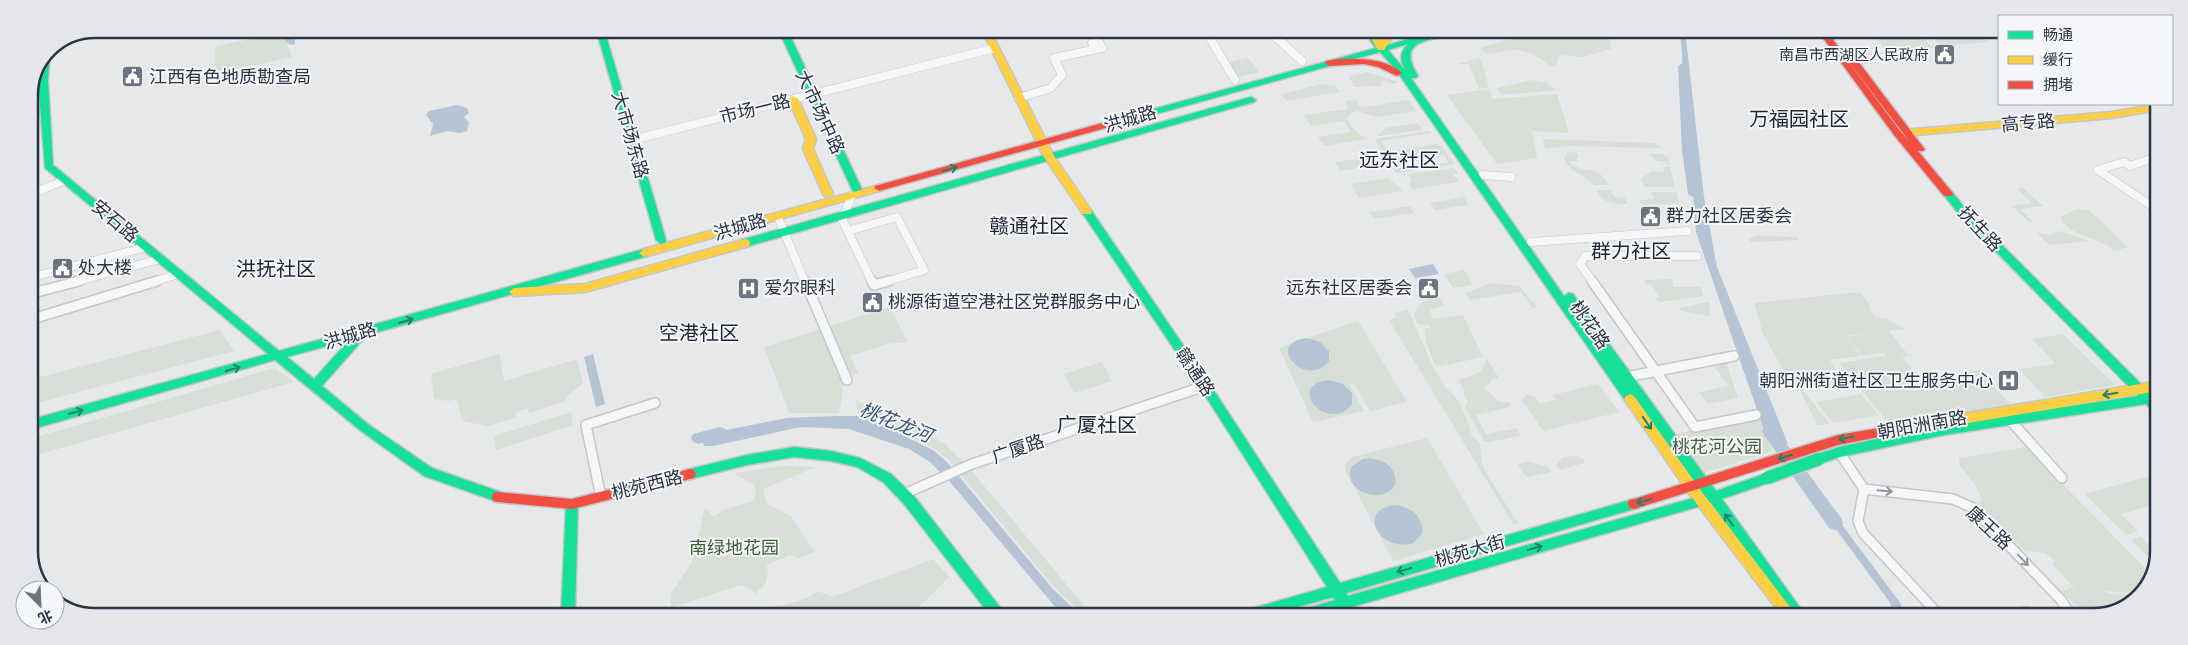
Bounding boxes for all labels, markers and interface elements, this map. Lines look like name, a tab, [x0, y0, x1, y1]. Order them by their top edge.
legend	[1998, 15, 2173, 105]
text: 畅通	[2043, 25, 2073, 44]
public building icon: 南昌市西湖区人民政府	[1933, 43, 1957, 67]
place label: 南昌市西湖区人民政府	[1779, 45, 1929, 64]
text: 缓行	[2043, 50, 2073, 69]
public building icon: 江西有色地质勘查局	[121, 65, 145, 89]
place label: 江西有色地质勘查局	[149, 65, 311, 88]
street label: 大市场中路	[791, 66, 850, 157]
text: 拥堵	[2043, 75, 2073, 94]
street label: 大市场东路	[607, 88, 654, 181]
street label: 市场一路	[717, 89, 793, 128]
street label: 洪城路	[1101, 100, 1159, 137]
district label: 万福园社区	[1749, 106, 1849, 132]
street label: 高专路	[2000, 109, 2056, 136]
district label: 远东社区	[1359, 147, 1439, 173]
one-way arrow	[942, 164, 958, 173]
street label: 安石路	[87, 194, 143, 247]
street label: 抚生路	[1954, 201, 2007, 256]
public building icon: 群力社区居委会	[1638, 204, 1662, 228]
place label: 群力社区居委会	[1666, 204, 1792, 227]
street label: 洪城路	[711, 208, 769, 245]
district label: 赣通社区	[989, 213, 1069, 239]
district label: 群力社区	[1591, 238, 1671, 264]
public building icon: 处大楼	[50, 256, 74, 280]
place label: 处大楼	[78, 256, 132, 279]
district label: 洪抚社区	[236, 256, 316, 282]
hospital icon: 爱尔眼科	[736, 276, 760, 300]
place label: 爱尔眼科	[764, 276, 836, 299]
place label: 远东社区居委会	[1286, 276, 1412, 299]
public building icon: 远东社区居委会	[1416, 276, 1440, 300]
public building icon: 桃源街道空港社区党群服务中心	[860, 290, 884, 314]
place label: 桃源街道空港社区党群服务中心	[888, 290, 1140, 313]
street label: 桃花路	[1566, 296, 1615, 353]
one-way arrow	[398, 315, 414, 325]
street label: 洪城路	[321, 317, 379, 354]
district label: 空港社区	[659, 320, 739, 346]
street label: 赣通路	[1171, 343, 1220, 401]
one-way arrow	[224, 364, 240, 373]
place label: 朝阳洲街道社区卫生服务中心	[1759, 369, 1993, 392]
hospital icon: 朝阳洲街道社区卫生服务中心	[1997, 369, 2021, 393]
one-way arrow	[2102, 389, 2118, 399]
water label: 桃花龙河	[856, 397, 939, 450]
street label: 朝阳洲南路	[1876, 405, 1968, 444]
one-way arrow	[67, 407, 83, 416]
district label: 广厦社区	[1057, 412, 1137, 438]
one-way arrow	[1642, 416, 1652, 430]
street label: 广厦路	[989, 429, 1047, 468]
one-way arrow	[1838, 434, 1854, 444]
park label: 桃花河公园	[1672, 435, 1762, 458]
one-way arrow	[1777, 452, 1793, 462]
street label: 桃苑西路	[609, 465, 685, 504]
one-way arrow	[1877, 486, 1893, 496]
one-way arrow	[1637, 496, 1653, 506]
street label: 康王路	[1962, 501, 2017, 554]
one-way arrow	[1724, 513, 1734, 527]
street label: 桃苑大街	[1432, 530, 1508, 571]
park label: 南绿地花园	[689, 536, 779, 559]
one-way arrow	[1527, 543, 1543, 552]
one-way arrow	[2017, 554, 2029, 566]
one-way arrow	[1397, 566, 1413, 576]
north arrow	[15, 580, 65, 630]
text: 北	[35, 606, 55, 628]

